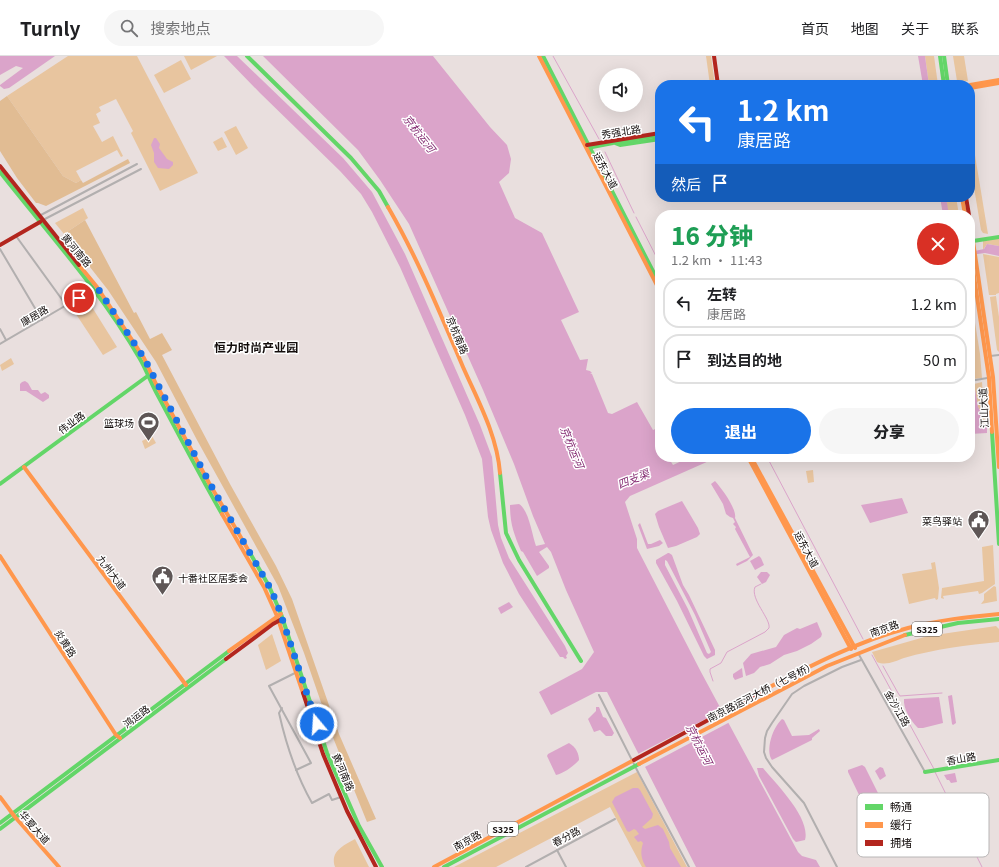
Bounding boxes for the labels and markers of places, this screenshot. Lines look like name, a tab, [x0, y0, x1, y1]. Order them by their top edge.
pin	[62, 281, 96, 315]
sports icon: 篮球场	[136, 409, 162, 442]
place label: 篮球场	[104, 415, 134, 430]
public building icon: 菜鸟驿站	[965, 507, 991, 540]
place label: 菜鸟驿站	[922, 513, 962, 528]
public building icon: 十番社区居委会	[149, 564, 175, 597]
place label: 十番社区居委会	[178, 570, 248, 585]

